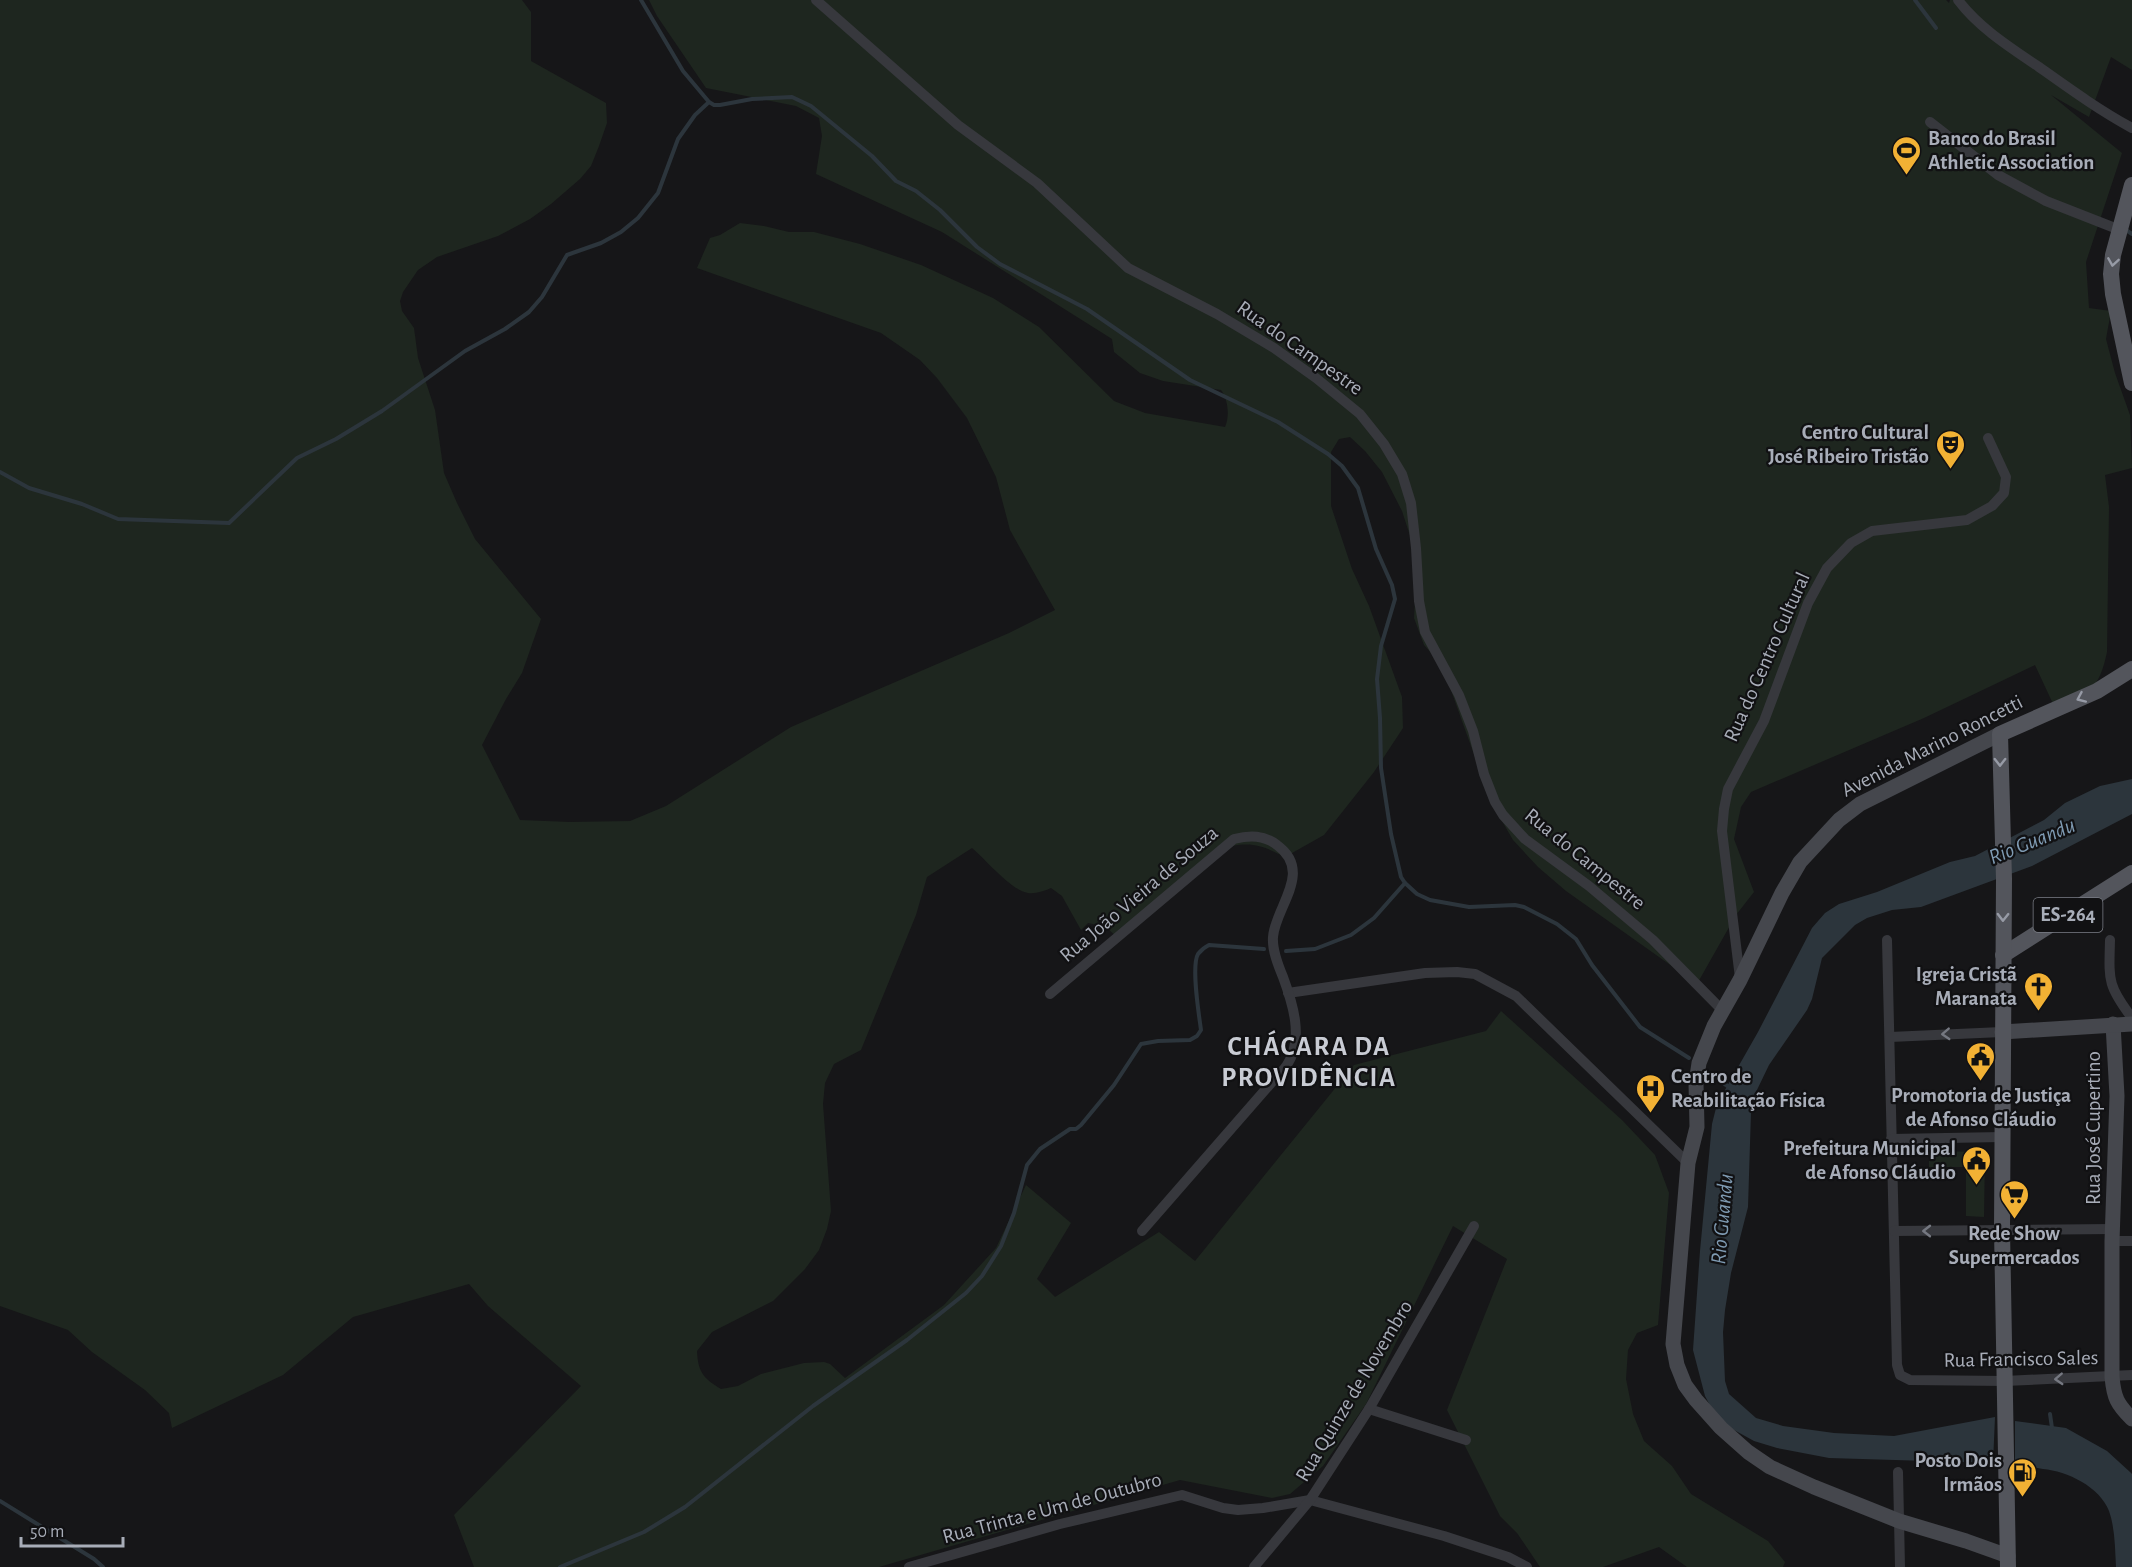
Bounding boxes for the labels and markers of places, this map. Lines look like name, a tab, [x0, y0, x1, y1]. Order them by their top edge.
place label: Banco do Brasil Athletic Association	[1928, 128, 2094, 173]
sports icon: Banco do Brasil Athletic Association	[1891, 134, 1923, 176]
place label: Centro Cultural José Ribeiro Tristão	[1768, 422, 1929, 467]
theatre icon: Centro Cultural José Ribeiro Tristão	[1934, 428, 1966, 470]
place label: Igreja Cristã Maranata	[1916, 964, 2017, 1009]
church icon: Igreja Cristã Maranata	[2022, 970, 2054, 1012]
public building icon: Promotoria de Justiça de Afonso Cláudio	[1965, 1040, 1997, 1082]
place label: Centro de Reabilitação Física	[1671, 1066, 1825, 1111]
hospital icon: Centro de Reabilitação Física	[1634, 1072, 1666, 1114]
place label: Promotoria de Justiça de Afonso Cláudio	[1891, 1085, 2071, 1130]
place label: Prefeitura Municipal de Afonso Cláudio	[1783, 1138, 1956, 1183]
public building icon: Prefeitura Municipal de Afonso Cláudio	[1961, 1144, 1993, 1186]
supermarket icon: Rede Show Supermercados	[1998, 1178, 2030, 1220]
place label: Rede Show Supermercados	[1948, 1223, 2080, 1268]
place label: Posto Dois Irmãos	[1915, 1450, 2002, 1495]
fuel station icon: Posto Dois Irmãos	[2007, 1456, 2039, 1498]

